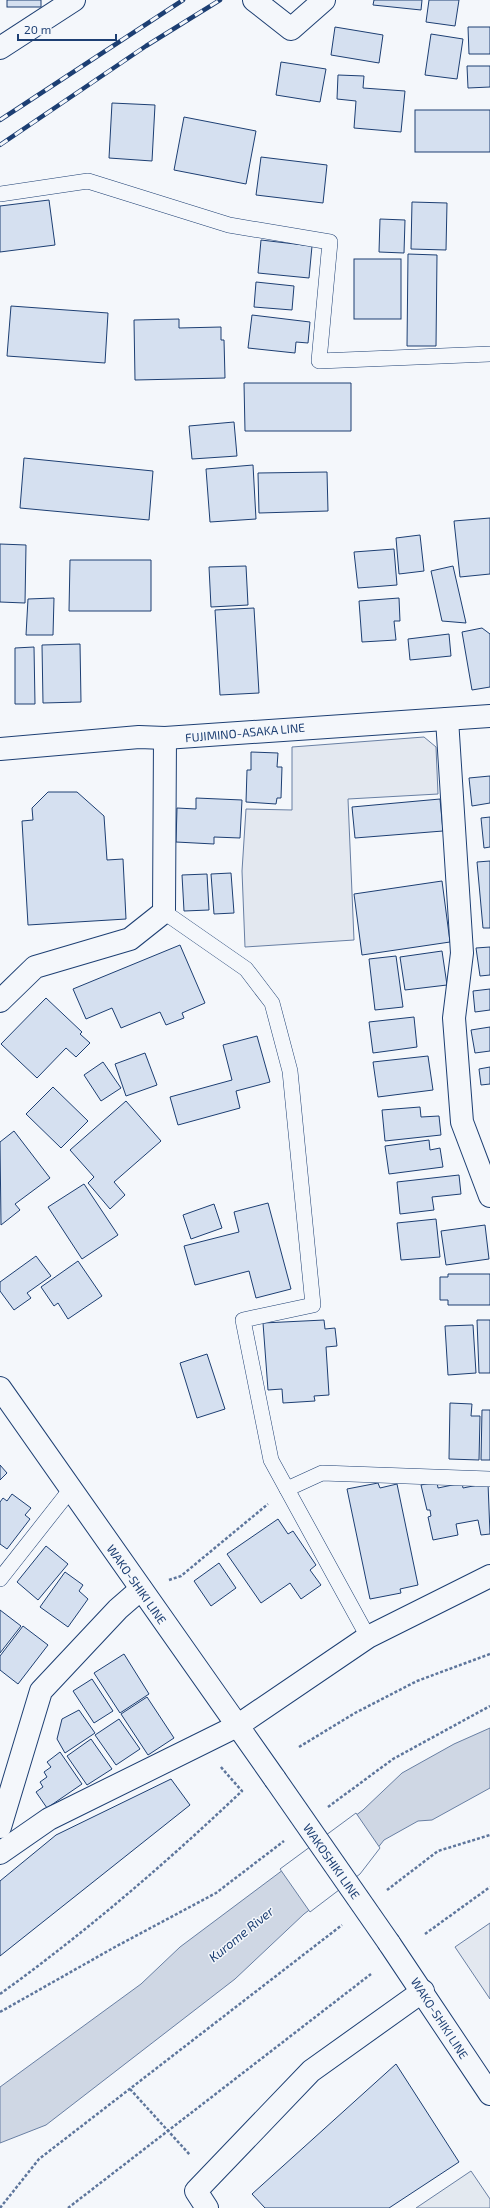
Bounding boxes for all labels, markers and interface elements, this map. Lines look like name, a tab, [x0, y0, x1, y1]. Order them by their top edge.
scale bar	[18, 16, 116, 42]
text: 20 m	[24, 22, 51, 36]
street label: FUJIMINO-ASAKA LINE	[185, 720, 306, 744]
street label: WAKO-SHIKI LINE	[104, 1542, 170, 1627]
street label: WAKOSHIKI LINE	[301, 1821, 363, 1902]
water label: Kurome River	[205, 1902, 277, 1965]
street label: WAKO-SHIKI LINE	[409, 1975, 472, 2061]

